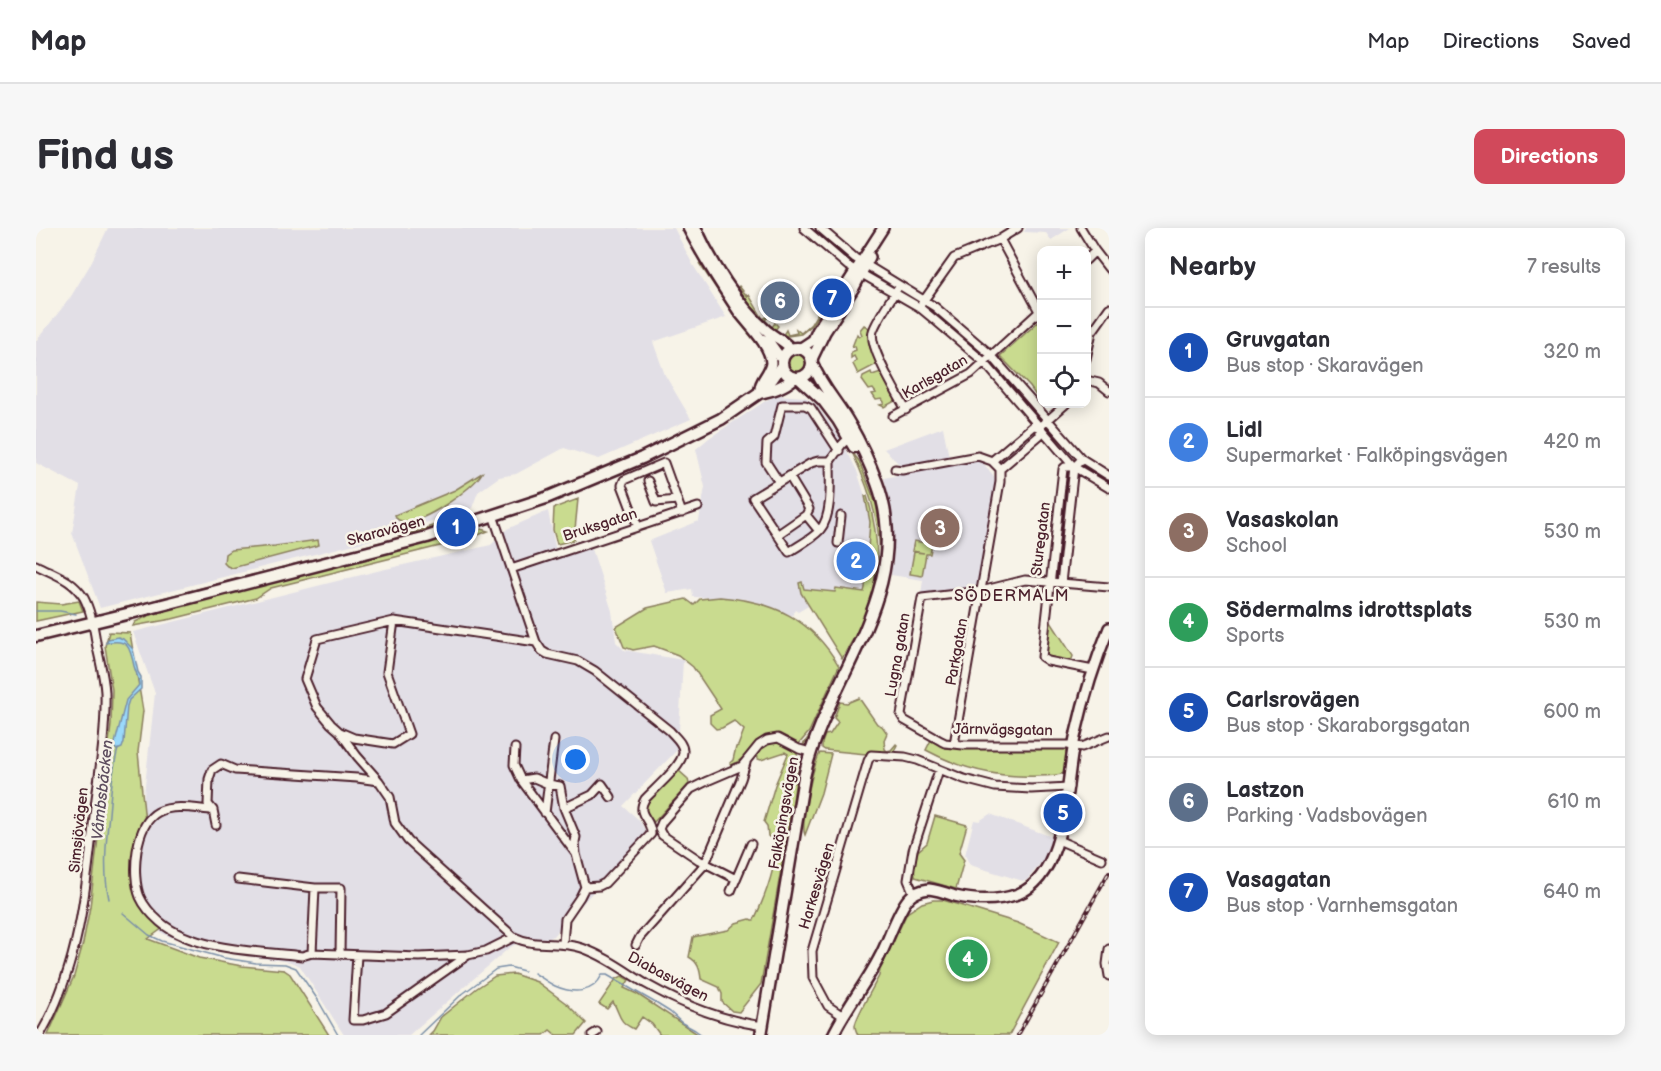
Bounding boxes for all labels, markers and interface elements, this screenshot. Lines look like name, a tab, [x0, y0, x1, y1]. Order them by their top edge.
text: Map	[30, 25, 86, 58]
text: Map	[1367, 29, 1410, 54]
text: Directions	[1443, 29, 1539, 54]
text: Saved	[1572, 29, 1631, 54]
button: Directions	[1474, 129, 1625, 184]
text: Find us	[36, 131, 174, 182]
map controls	[1037, 246, 1091, 408]
button: +	[1037, 246, 1091, 300]
text: Nearby	[1169, 252, 1256, 283]
text: 7 results	[1527, 255, 1601, 279]
pin: 7	[812, 276, 852, 320]
pin: 6	[760, 278, 800, 324]
button: −	[1037, 300, 1091, 354]
text: Gruvgatan	[1226, 327, 1330, 354]
text: 1	[1184, 340, 1193, 364]
text: 320 m	[1543, 340, 1601, 364]
street label: Karlsgatan	[899, 351, 971, 403]
button: locate	[1037, 354, 1091, 408]
text: Bus stop · Skaravägen	[1226, 354, 1424, 378]
text: Lidl	[1226, 417, 1262, 444]
text: 2	[1183, 430, 1194, 454]
text: 420 m	[1543, 430, 1601, 454]
text: Supermarket · Falköpingsvägen	[1226, 444, 1508, 468]
street label: Sturegatan	[1027, 501, 1055, 577]
pin: 1	[436, 504, 476, 550]
street label: Bruksgatan	[560, 504, 640, 546]
pin: 3	[920, 506, 960, 550]
text: Vasaskolan	[1226, 507, 1339, 534]
street label: Skaravägen	[345, 511, 427, 551]
text: 3	[1183, 520, 1194, 544]
text: 530 m	[1544, 520, 1601, 544]
text: School	[1226, 534, 1287, 558]
pin: 2	[836, 538, 876, 584]
district label: SÖDERMALM	[954, 585, 1070, 606]
text: Södermalms idrottsplats	[1226, 597, 1472, 624]
text: 4	[1183, 610, 1194, 634]
text: 530 m	[1544, 610, 1601, 634]
street label: Lugna gatan	[881, 612, 915, 698]
street label: Parkgatan	[942, 617, 972, 687]
text: Sports	[1226, 624, 1284, 648]
text: Carlsrovägen	[1226, 687, 1360, 714]
text: 5	[1183, 700, 1194, 724]
text: 600 m	[1543, 700, 1601, 724]
text: Bus stop · Skaraborgsgatan	[1226, 714, 1470, 738]
street label: Järnvägsgatan	[953, 720, 1053, 740]
water label: Våmbsbäcken	[88, 739, 118, 841]
your location	[561, 745, 590, 774]
street label: Falköpingsvägen	[765, 755, 803, 871]
text: Lastzon	[1226, 777, 1304, 804]
street label: Simsjövägen	[65, 786, 93, 874]
pin: 5	[1044, 790, 1082, 836]
text: 6	[1182, 790, 1195, 814]
text: 610 m	[1547, 790, 1601, 814]
text: Parking · Vadsbovägen	[1226, 804, 1427, 828]
street label: Harkesvägen	[795, 840, 839, 932]
text: Vasagatan	[1226, 867, 1331, 894]
text: 7	[1183, 880, 1194, 904]
text: 640 m	[1543, 880, 1601, 904]
text: Bus stop · Varnhemsgatan	[1226, 894, 1458, 918]
pin: 4	[948, 936, 988, 982]
street label: Diabasvägen	[624, 948, 712, 1006]

